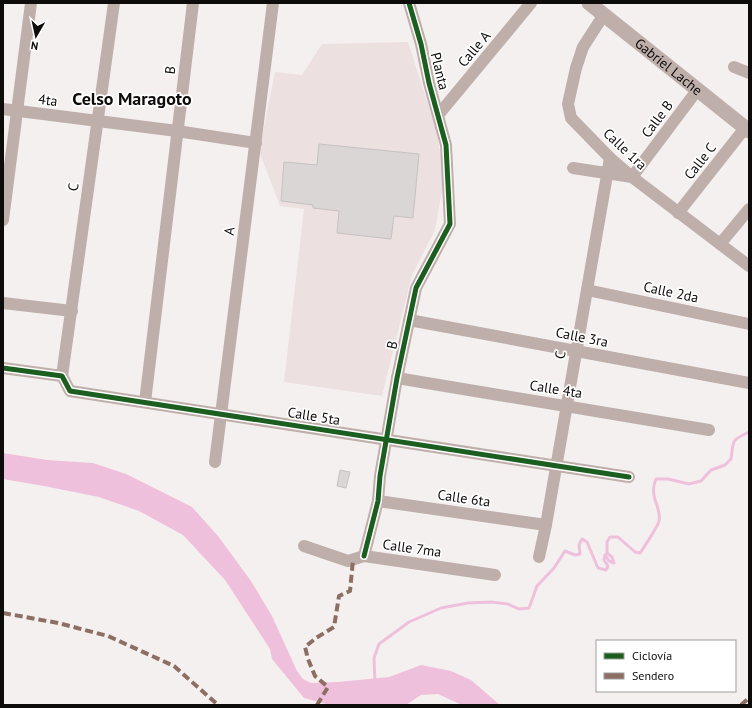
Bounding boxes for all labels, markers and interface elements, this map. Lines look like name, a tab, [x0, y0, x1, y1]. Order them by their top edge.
north arrow	[16, 16, 56, 56]
street label: Calle A	[454, 27, 495, 71]
street label: Gabriel Lache	[631, 34, 706, 99]
text: N	[30, 38, 39, 53]
street label: Planta	[427, 50, 453, 92]
street label: B	[161, 65, 179, 75]
district label: Celso Maragoto	[72, 87, 192, 110]
street label: 4ta	[37, 90, 59, 110]
street label: Calle B	[637, 97, 677, 141]
street label: Calle 1ra	[599, 124, 651, 174]
street label: Calle C	[680, 139, 720, 183]
street label: C	[64, 182, 82, 192]
street label: A	[220, 225, 239, 236]
street label: Calle 2da	[642, 277, 700, 307]
street label: Calle 3ra	[554, 323, 610, 351]
street label: B	[382, 339, 402, 351]
street label: C	[550, 349, 570, 361]
street label: Calle 4ta	[528, 376, 584, 402]
street label: Calle 5ta	[286, 403, 342, 429]
street label: Calle 6ta	[436, 485, 492, 511]
street label: Calle 7ma	[382, 535, 443, 561]
legend	[596, 640, 736, 692]
text: Ciclovía	[632, 648, 672, 663]
text: Sendero	[632, 668, 674, 683]

